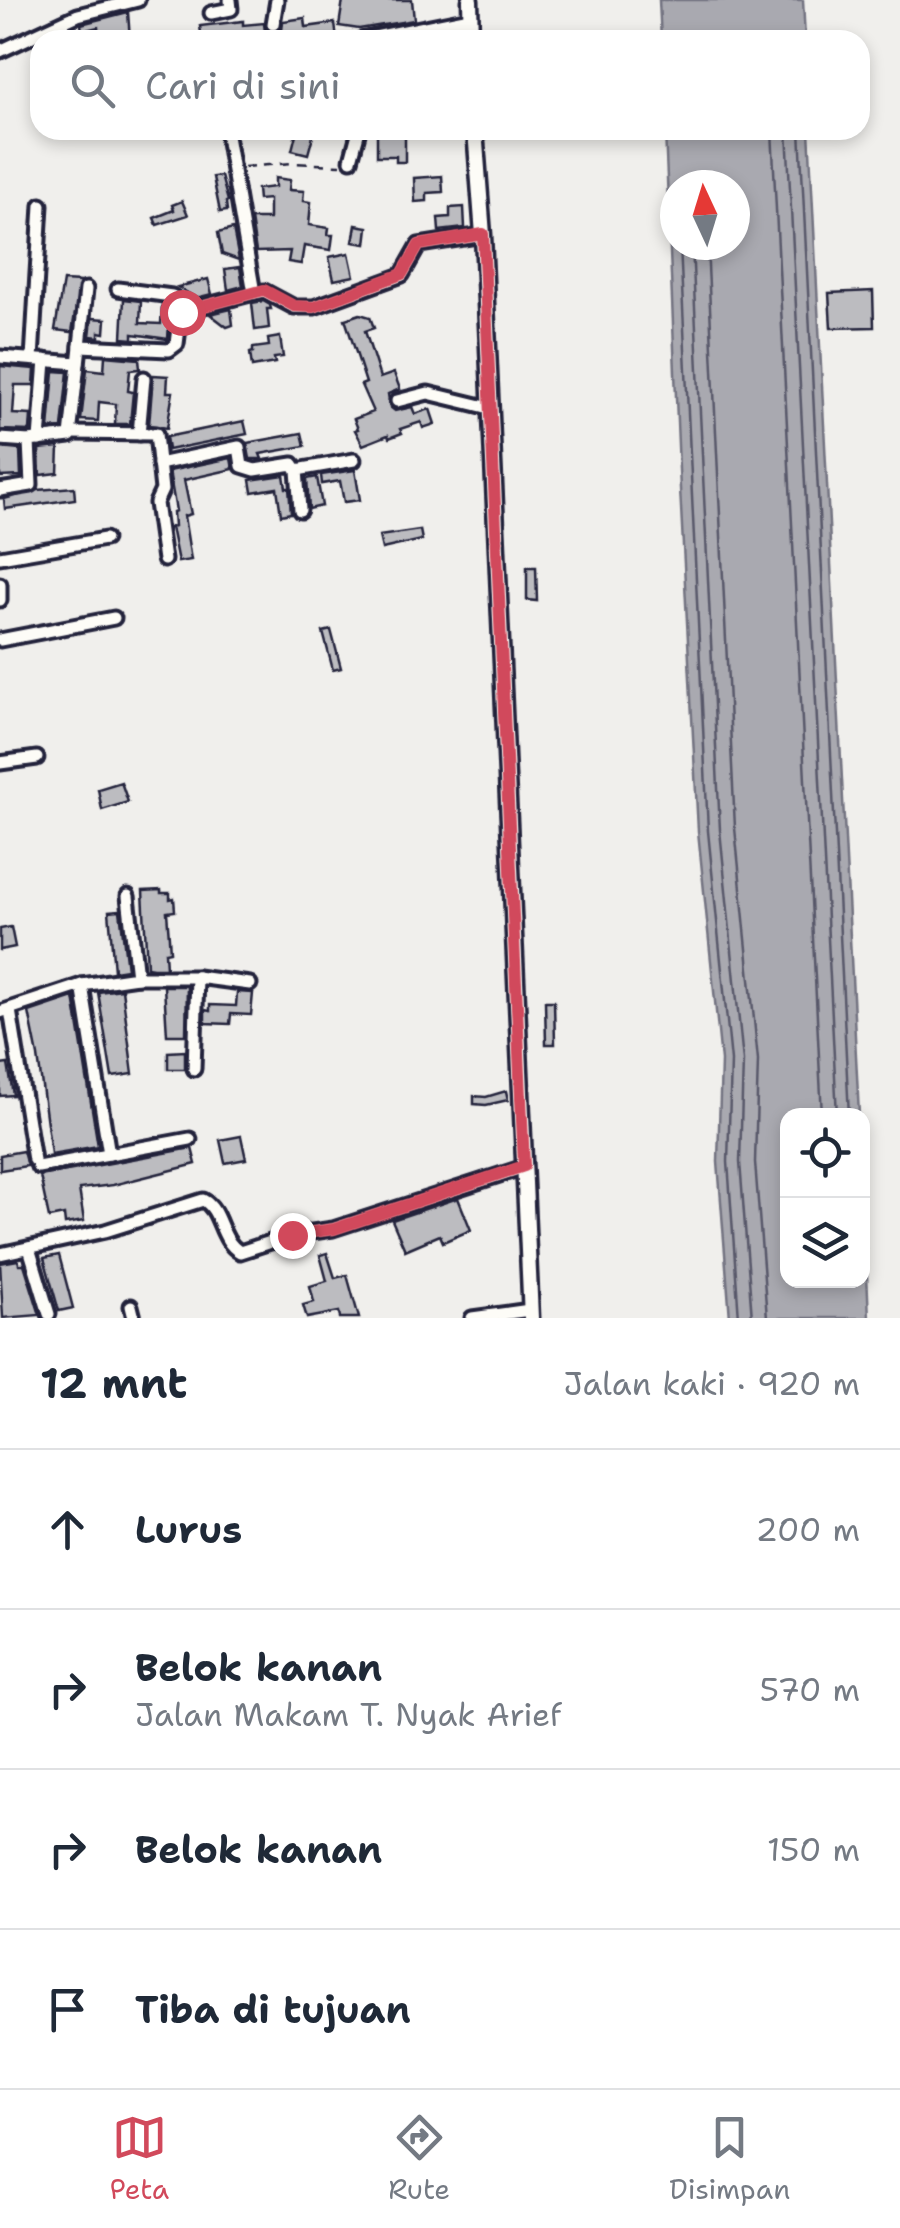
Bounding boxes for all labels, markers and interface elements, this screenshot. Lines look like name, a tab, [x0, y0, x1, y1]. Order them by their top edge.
search box	[30, 30, 870, 140]
icon: search	[65, 58, 120, 113]
text: Cari di sini	[145, 60, 341, 111]
north arrow	[660, 170, 750, 260]
route start	[160, 290, 206, 336]
map controls	[780, 1108, 870, 1288]
button: locate	[780, 1108, 870, 1198]
button: layers	[780, 1198, 870, 1288]
route end	[270, 1213, 316, 1259]
text: 12 mnt	[40, 1355, 188, 1411]
text: Jalan kaki · 920 m	[564, 1362, 860, 1405]
icon: ahead	[40, 1502, 95, 1557]
text: Lurus	[135, 1504, 242, 1555]
text: 200 m	[756, 1508, 860, 1551]
text: Belok kanan	[135, 1642, 382, 1693]
icon: right	[40, 1662, 95, 1717]
text: 570 m	[759, 1668, 860, 1711]
text: Jalan Makam T. Nyak Arief	[135, 1693, 562, 1736]
icon: right	[40, 1822, 95, 1877]
text: Belok kanan	[135, 1824, 382, 1875]
text: 150 m	[767, 1828, 860, 1871]
icon: arrive	[40, 1982, 95, 2037]
text: Tiba di tujuan	[135, 1984, 411, 2035]
tab: Peta	[110, 2110, 169, 2208]
tab: Rute	[388, 2110, 450, 2208]
tab: Disimpan	[669, 2110, 790, 2208]

